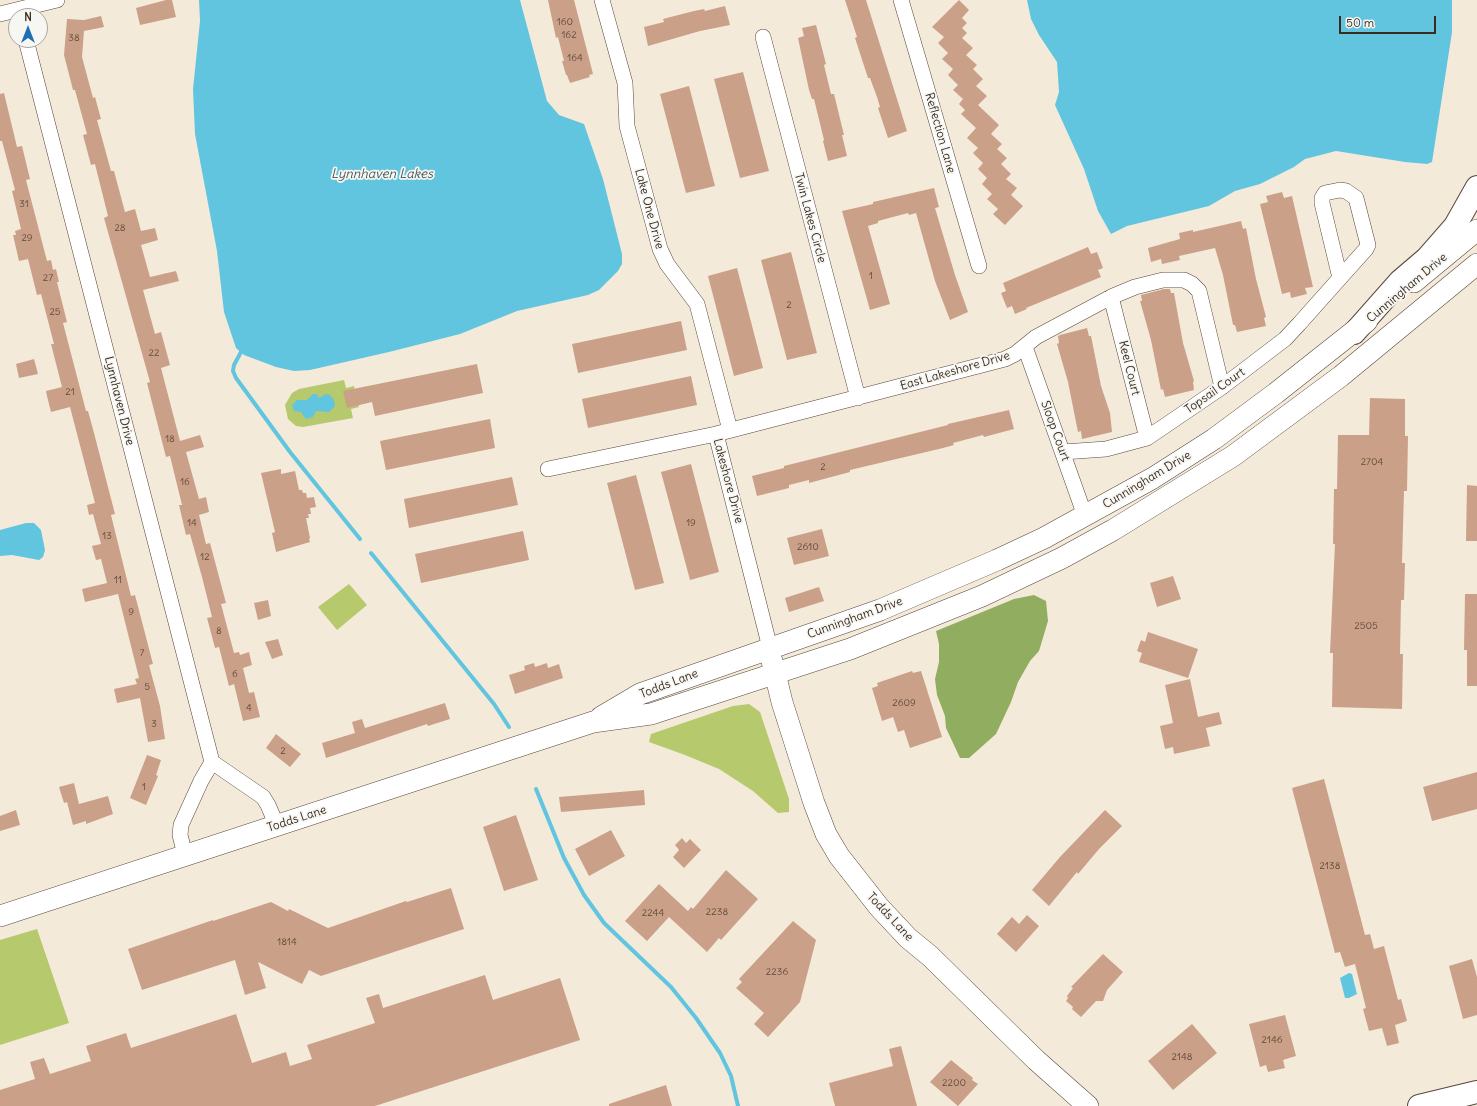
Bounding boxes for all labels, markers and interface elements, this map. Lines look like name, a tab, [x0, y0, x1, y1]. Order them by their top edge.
north arrow	[8, 8, 48, 48]
scale bar	[1341, 8, 1438, 34]
text: N	[24, 10, 32, 24]
text: 50 m	[1346, 15, 1374, 30]
house number: 160	[557, 16, 573, 28]
house number: 162	[561, 29, 577, 41]
house number: 38	[68, 32, 80, 44]
house number: 164	[567, 52, 583, 64]
street label: Reflection Lane	[922, 91, 958, 175]
water label: Lynnhaven Lakes	[331, 166, 433, 182]
street label: Lake One Drive	[631, 167, 667, 251]
street label: Twin Lakes Circle	[791, 172, 829, 264]
house number: 31	[19, 198, 29, 210]
house number: 28	[114, 222, 126, 234]
house number: 29	[21, 232, 33, 244]
street label: Cunningham Drive	[1364, 250, 1450, 326]
house number: 1	[869, 270, 873, 282]
house number: 27	[43, 272, 53, 284]
house number: 2	[786, 299, 792, 311]
house number: 25	[49, 306, 61, 318]
street label: Keel Court	[1115, 339, 1143, 397]
house number: 22	[149, 347, 159, 359]
street label: East Lakeshore Drive	[899, 348, 1011, 394]
street label: Lynnhaven Drive	[101, 355, 137, 447]
street label: Topsail Court	[1182, 365, 1248, 417]
house number: 21	[65, 386, 75, 398]
street label: Sloop Court	[1037, 399, 1073, 463]
house number: 18	[165, 433, 175, 445]
street label: Lakeshore Drive	[710, 437, 746, 525]
street label: Cunningham Drive	[1100, 448, 1194, 512]
house number: 2704	[1361, 456, 1383, 468]
house number: 2	[820, 461, 826, 473]
house number: 16	[180, 476, 190, 488]
house number: 14	[187, 517, 197, 529]
house number: 19	[686, 517, 696, 529]
house number: 13	[102, 530, 112, 542]
house number: 2610	[797, 541, 819, 553]
house number: 12	[200, 551, 210, 563]
house number: 11	[114, 574, 122, 586]
street label: Cunningham Drive	[805, 594, 905, 642]
house number: 9	[128, 606, 134, 618]
house number: 2505	[1354, 620, 1378, 632]
house number: 8	[216, 625, 222, 637]
house number: 7	[140, 647, 144, 659]
street label: Todds Lane	[638, 666, 700, 702]
house number: 6	[232, 668, 238, 680]
house number: 5	[144, 681, 150, 693]
house number: 2609	[892, 697, 916, 709]
house number: 4	[246, 702, 252, 714]
house number: 3	[151, 718, 157, 730]
house number: 2	[280, 745, 286, 757]
house number: 1	[142, 781, 146, 793]
street label: Todds Lane	[266, 803, 328, 835]
house number: 2138	[1320, 860, 1340, 872]
street label: Todds Lane	[864, 890, 916, 944]
house number: 2238	[706, 906, 728, 918]
house number: 2244	[642, 907, 664, 919]
house number: 1814	[277, 936, 297, 948]
house number: 2236	[766, 966, 788, 978]
house number: 2146	[1262, 1034, 1282, 1046]
house number: 2148	[1172, 1051, 1192, 1063]
house number: 2200	[942, 1077, 966, 1089]

